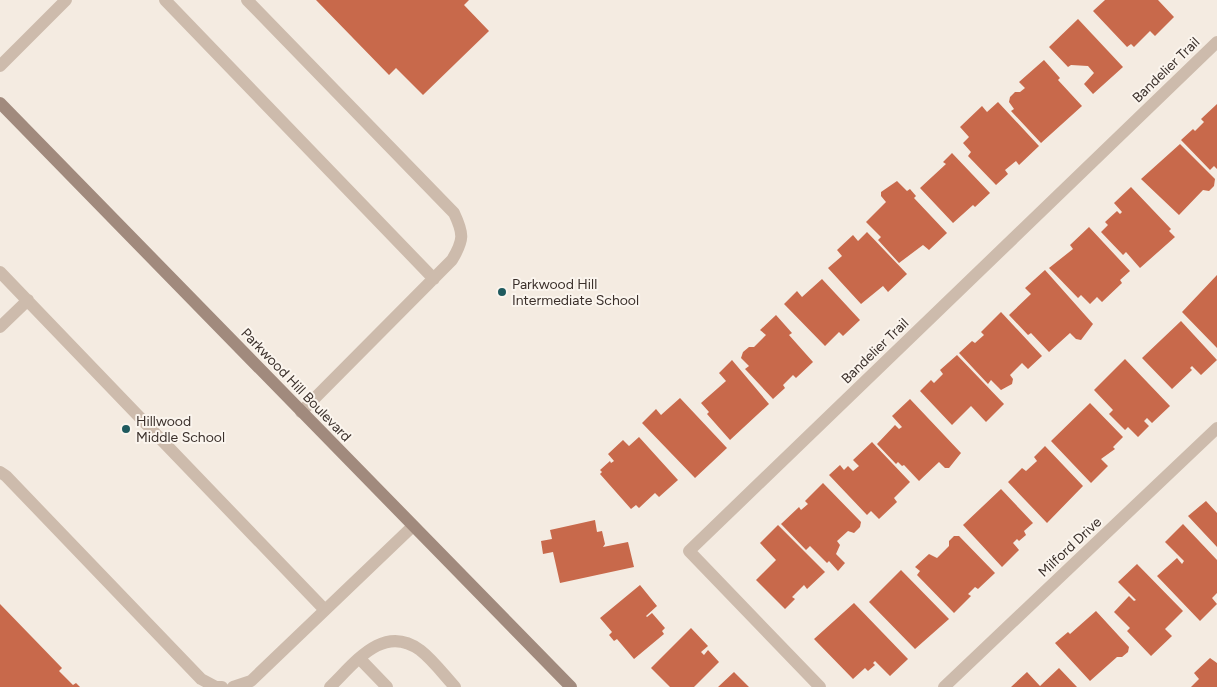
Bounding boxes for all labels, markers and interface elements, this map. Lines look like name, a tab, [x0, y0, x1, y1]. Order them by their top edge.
street label: Bandelier Trail	[1129, 34, 1203, 106]
place label: Parkwood Hill Intermediate School	[512, 276, 639, 309]
marker: Parkwood Hill Intermediate School	[496, 286, 508, 298]
street label: Bandelier Trail	[838, 315, 912, 387]
street label: Parkwood Hill Boulevard	[237, 325, 355, 445]
place label: Hillwood Middle School	[136, 413, 225, 446]
marker: Hillwood Middle School	[120, 423, 132, 435]
street label: Milford Drive	[1035, 513, 1105, 581]

